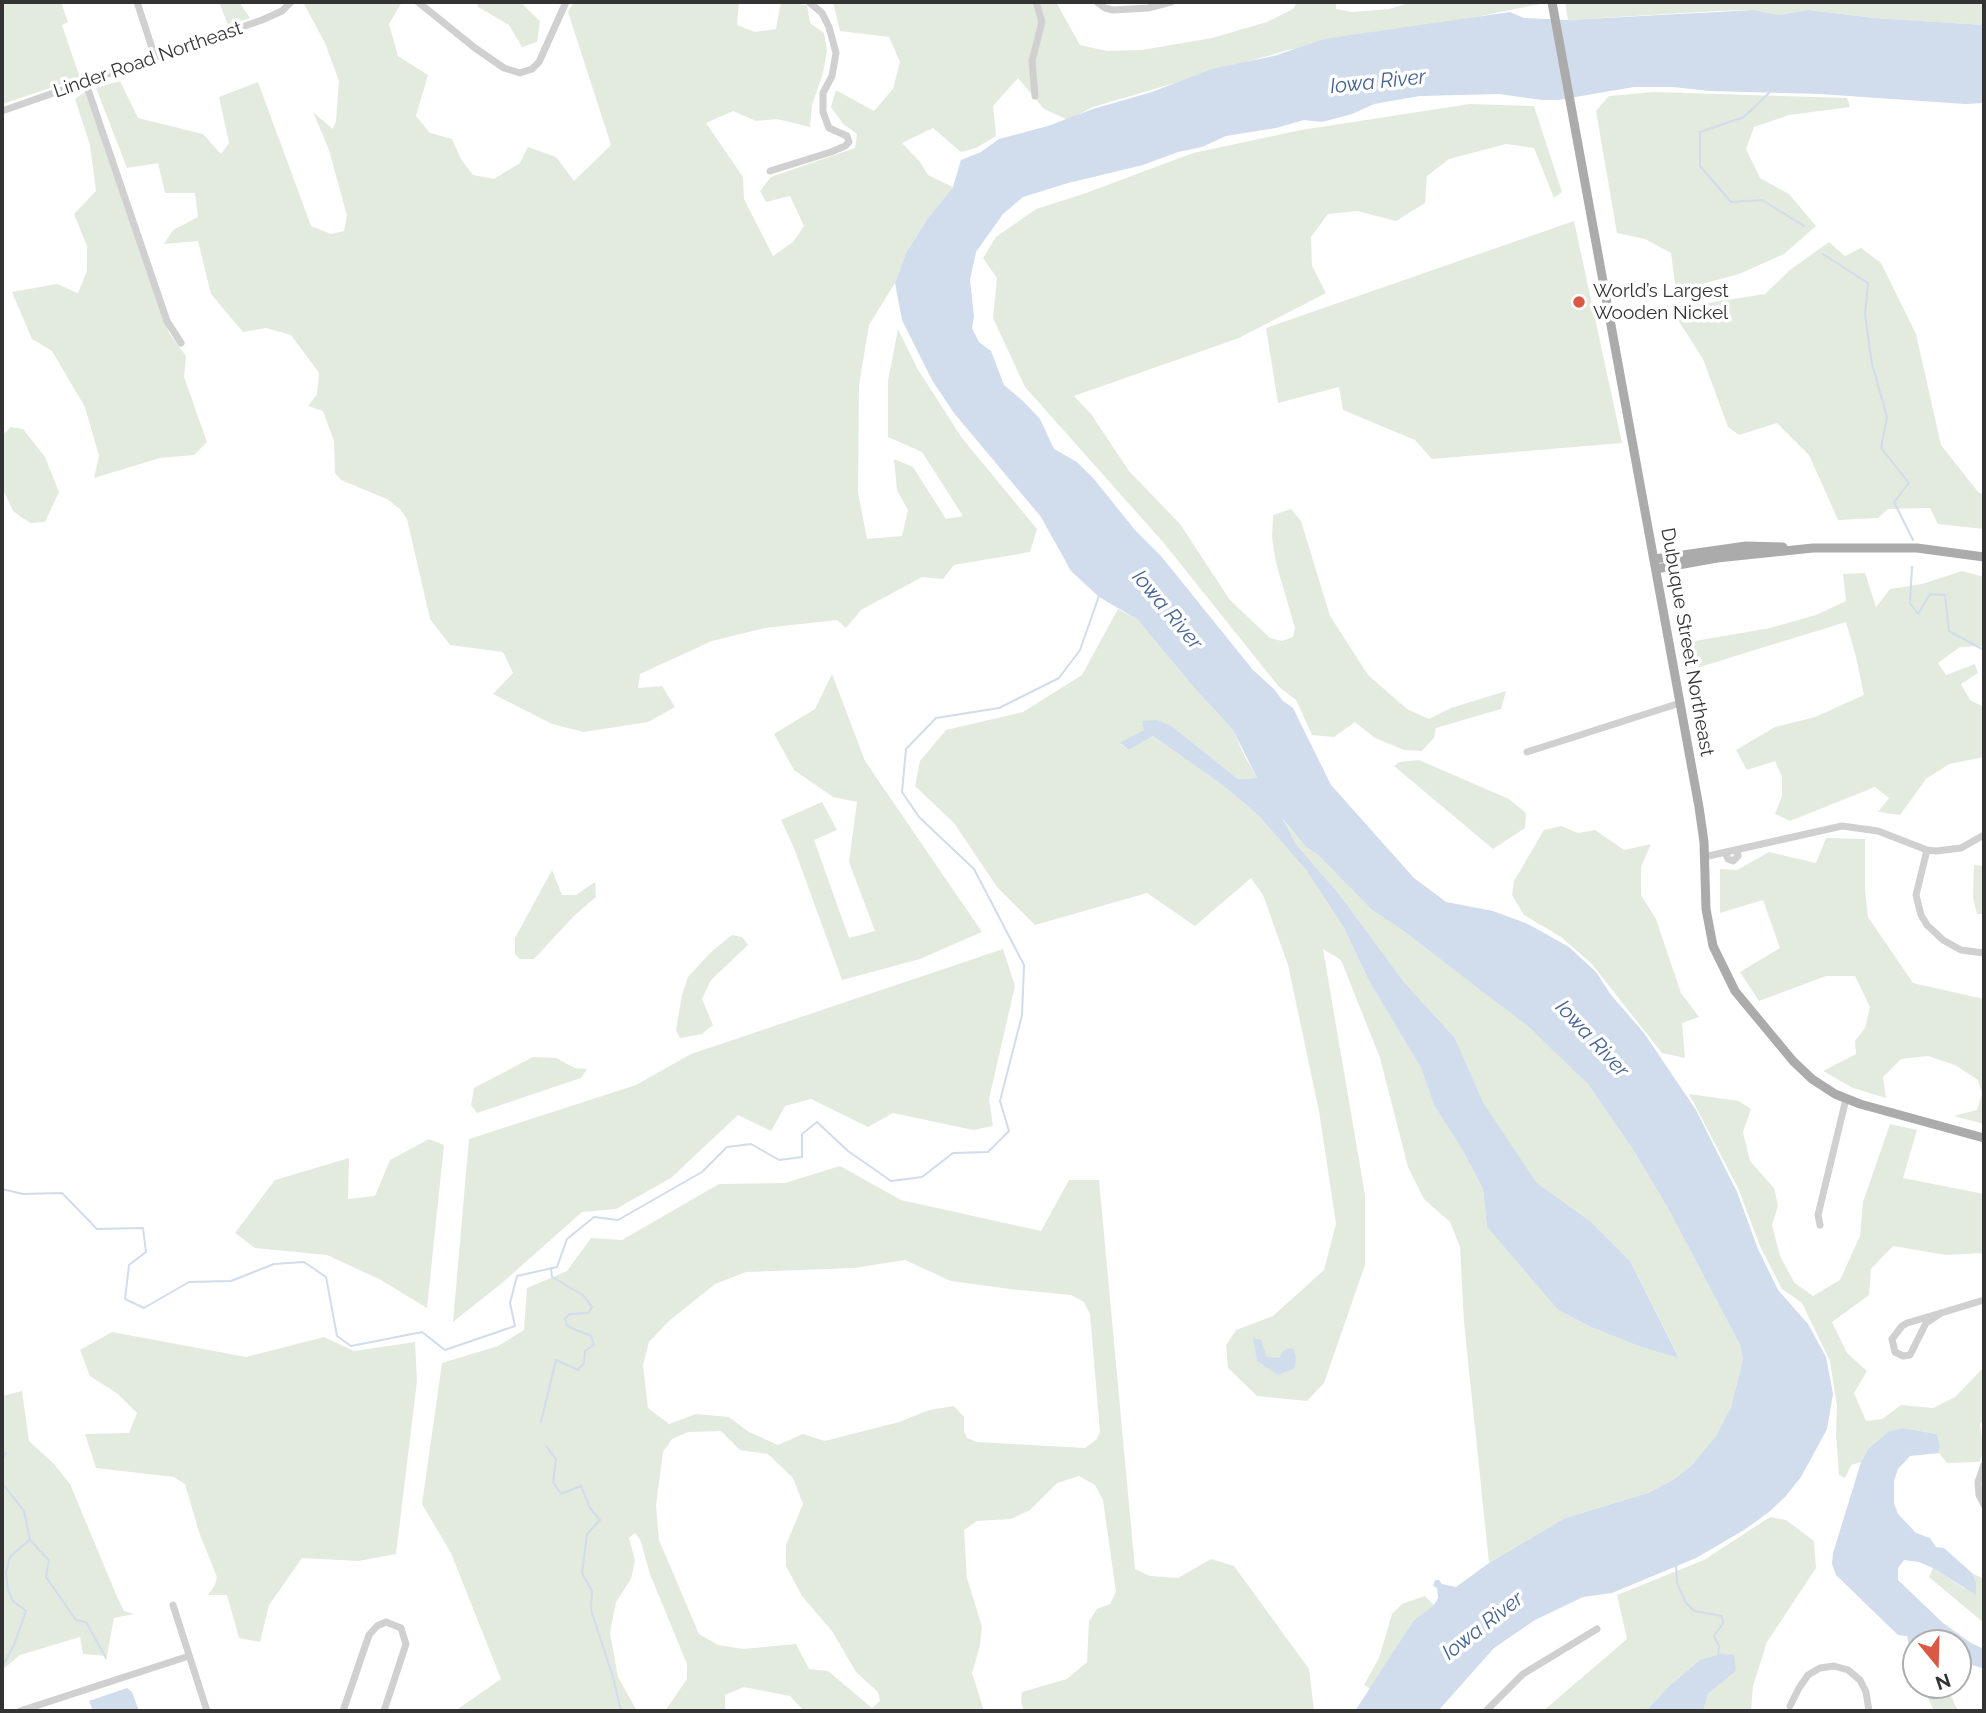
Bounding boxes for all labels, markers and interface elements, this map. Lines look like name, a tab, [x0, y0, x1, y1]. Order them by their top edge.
street label: Linder Road Northeast	[51, 17, 245, 103]
water label: Iowa River	[1329, 64, 1427, 100]
place label: World’s Largest Wooden Nickel	[1593, 280, 1729, 324]
marker: World’s Largest Wooden Nickel	[1571, 294, 1587, 310]
street label: Dubuque Street Northeast	[1656, 526, 1718, 758]
water label: Iowa River	[1126, 565, 1208, 655]
water label: Iowa River	[1550, 995, 1634, 1083]
water label: Iowa River	[1437, 1586, 1529, 1666]
north arrow	[1902, 1629, 1972, 1699]
text: N	[1933, 1669, 1954, 1695]

